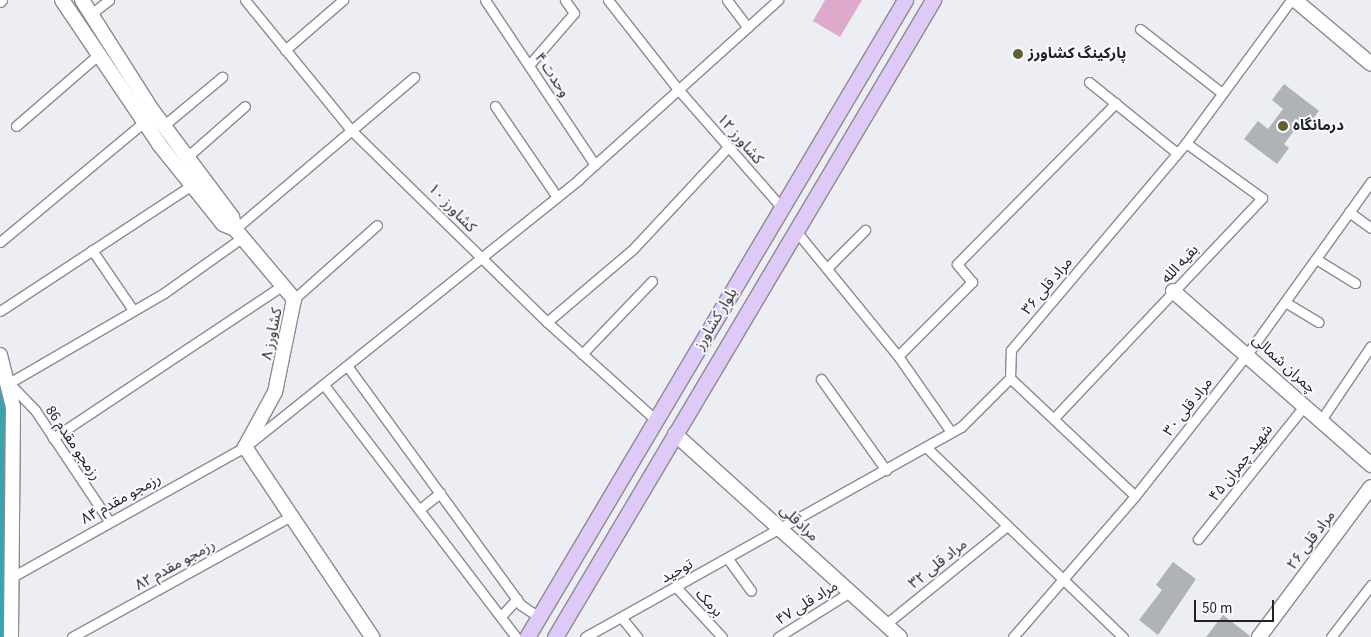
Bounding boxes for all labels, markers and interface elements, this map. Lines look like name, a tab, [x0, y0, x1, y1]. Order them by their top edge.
place label: پارکینگ کشاورز	[1028, 45, 1126, 63]
marker: پارکینگ کشاورز	[1012, 48, 1024, 60]
street label: وحدت ۴	[531, 49, 573, 101]
street label: کشاورز ۱۲	[713, 110, 767, 168]
place label: درمانگاه	[1293, 117, 1344, 135]
marker: درمانگاه	[1277, 120, 1289, 132]
street label: کشاورز ۱۰	[424, 180, 480, 236]
street label: بقیه الله	[1158, 241, 1202, 287]
street label: مراد قلی ۳۶	[1018, 254, 1076, 318]
street label: بلوار کشاورز	[691, 285, 741, 353]
street label: کشاورز ۸	[258, 306, 286, 362]
street label: چمران شمالی	[1248, 331, 1320, 397]
street label: مراد قلی ۳۰	[1159, 374, 1217, 440]
street label: رزمجو مقدم 86	[41, 402, 105, 484]
street label: شهید چمران ۴۵	[1205, 421, 1277, 505]
street label: رزمجو مقدم ۸۴	[78, 470, 164, 528]
street label: مرادقلی	[776, 501, 822, 545]
street label: مراد قلی ۲۶	[1283, 507, 1339, 573]
street label: مراد قلی ۳۲	[905, 535, 971, 593]
street label: رزمجو مقدم ۸۲	[132, 536, 218, 594]
street label: توحید	[658, 555, 696, 587]
street label: مراد قلی ۴۷	[773, 577, 841, 629]
street label: برمک	[692, 585, 726, 621]
scale bar	[1196, 590, 1276, 622]
text: 50 m	[1202, 598, 1232, 619]

